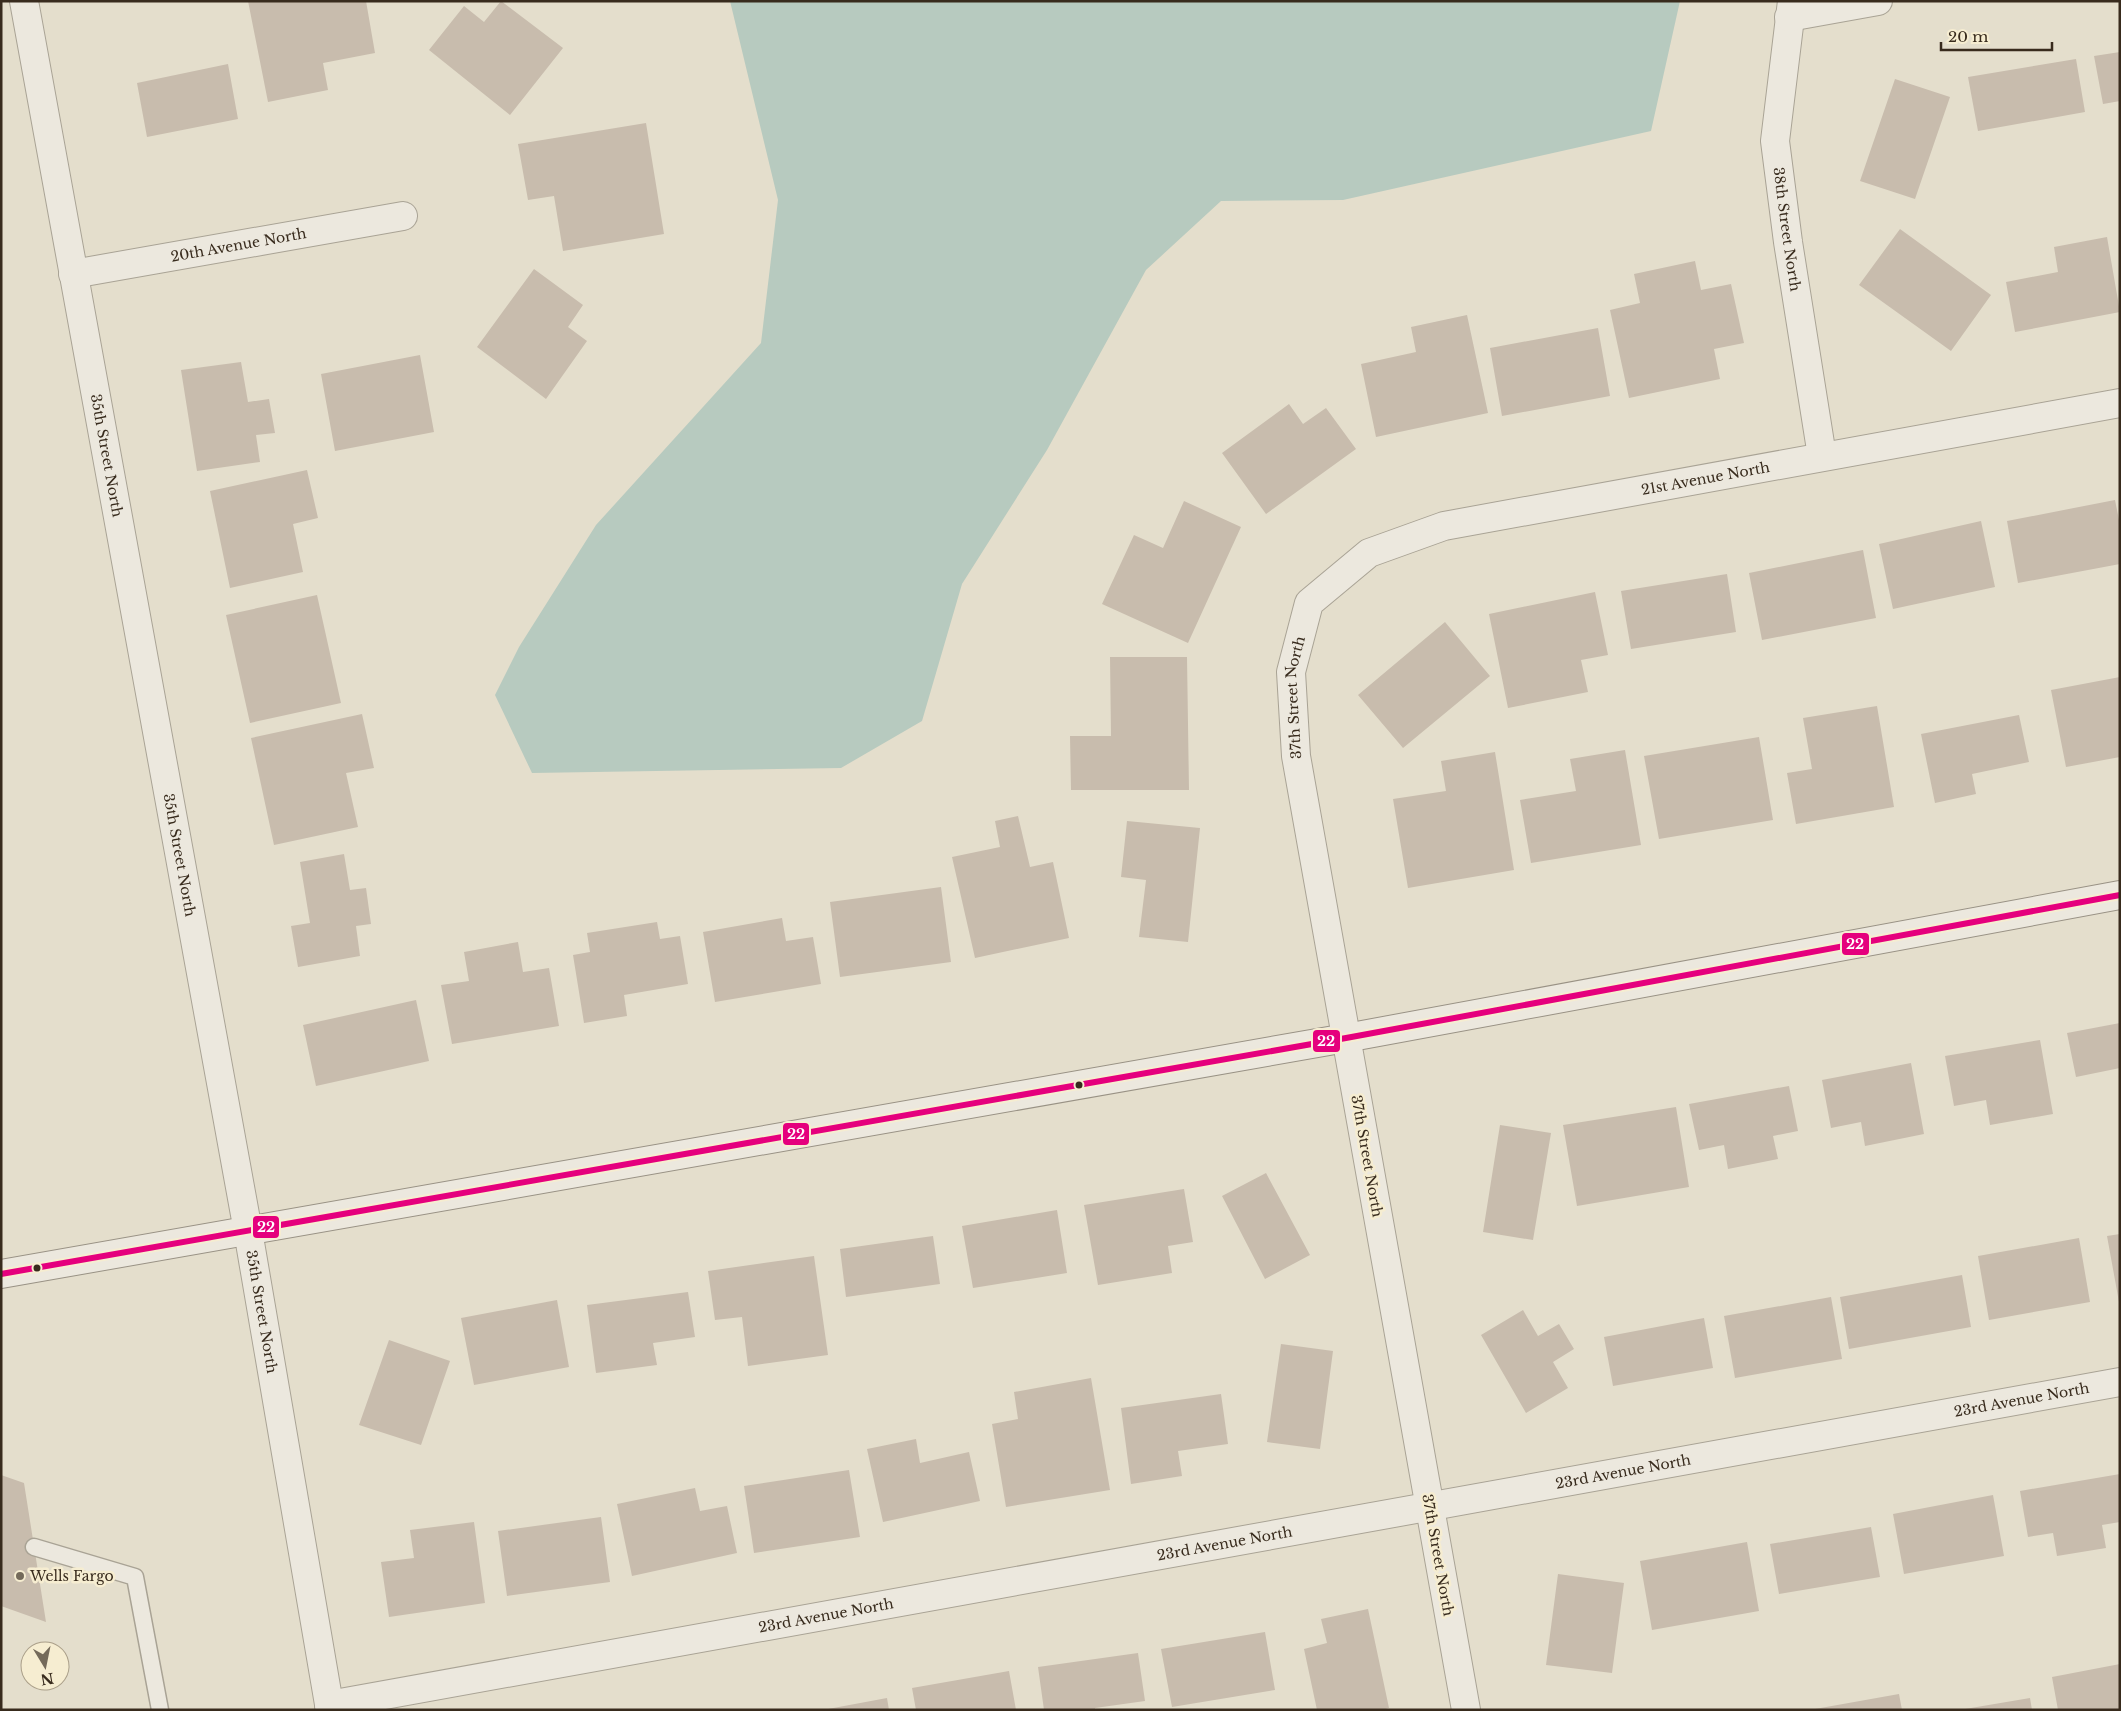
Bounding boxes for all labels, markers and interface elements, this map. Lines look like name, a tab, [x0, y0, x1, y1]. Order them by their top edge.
scale bar	[1941, 20, 2052, 52]
text: 20 m	[1948, 27, 1988, 46]
street label: 38th Street North	[1769, 166, 1805, 293]
street label: 20th Avenue North	[169, 224, 308, 266]
street label: 35th Street North	[87, 393, 127, 519]
street label: 21st Avenue North	[1640, 458, 1772, 499]
street label: 37th Street North	[1282, 634, 1309, 759]
street label: 35th Street North	[159, 792, 200, 918]
line badge: 22	[1841, 932, 1870, 956]
text: 22	[1846, 935, 1864, 953]
line badge: 22	[1312, 1029, 1341, 1053]
text: 22	[1317, 1032, 1335, 1050]
unlabelled marker	[1074, 1080, 1084, 1090]
street label: 37th Street North	[1347, 1094, 1387, 1219]
line badge: 22	[782, 1122, 810, 1146]
text: 22	[787, 1125, 805, 1143]
line badge: 22	[252, 1215, 280, 1239]
text: 22	[257, 1218, 275, 1236]
street label: 35th Street North	[242, 1249, 281, 1375]
unlabelled marker	[32, 1263, 42, 1273]
street label: 23rd Avenue North	[1953, 1379, 2091, 1421]
street label: 23rd Avenue North	[1554, 1451, 1693, 1493]
street label: 37th Street North	[1418, 1493, 1458, 1618]
street label: 23rd Avenue North	[1155, 1522, 1294, 1565]
place label: Wells Fargo	[29, 1567, 114, 1585]
marker: Wells Fargo	[14, 1570, 26, 1582]
street label: 23rd Avenue North	[757, 1594, 895, 1636]
north arrow	[20, 1641, 70, 1691]
text: N	[39, 1669, 55, 1689]

